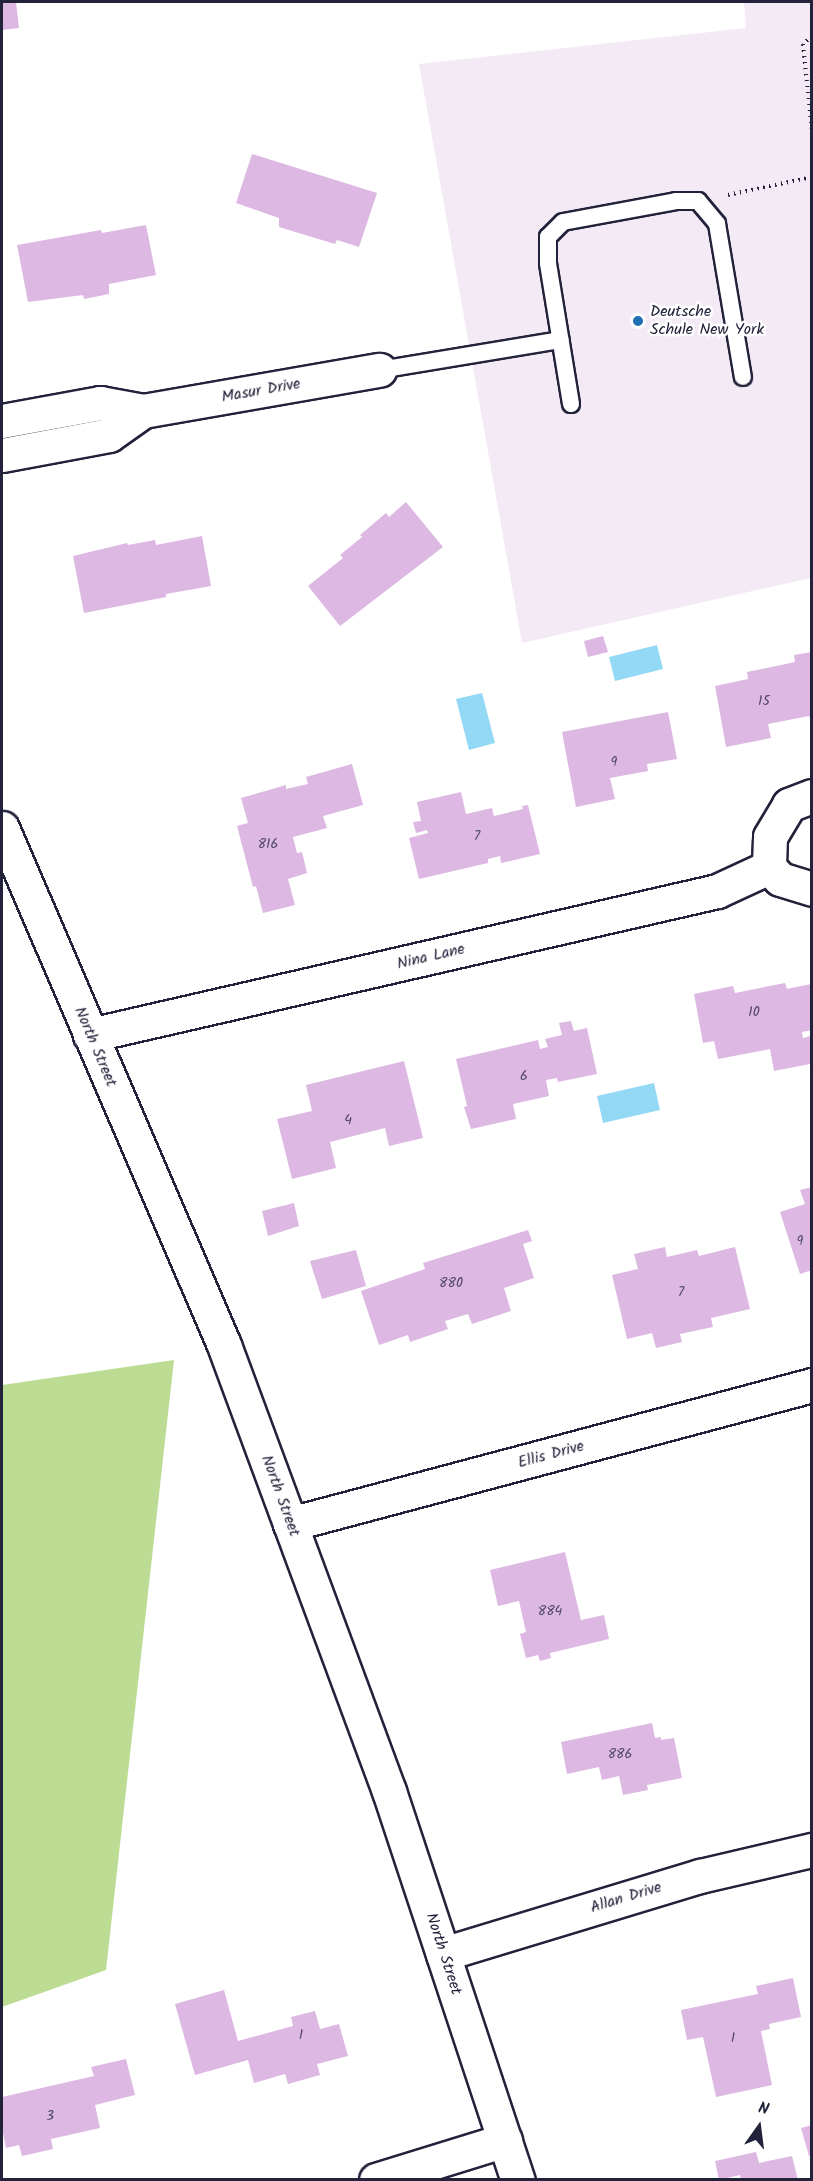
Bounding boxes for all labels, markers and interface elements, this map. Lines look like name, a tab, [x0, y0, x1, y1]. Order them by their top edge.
place label: Deutsche Schule New York	[650, 302, 764, 340]
marker: Deutsche Schule New York	[631, 314, 645, 328]
street label: Masur Drive	[220, 375, 302, 407]
house number: 15	[758, 693, 770, 709]
house number: 9	[611, 754, 617, 770]
house number: 7	[474, 828, 480, 844]
house number: 816	[258, 836, 278, 852]
street label: Nina Lane	[395, 940, 467, 974]
street label: North Street	[70, 1004, 120, 1090]
house number: 10	[748, 1004, 760, 1020]
house number: 6	[520, 1068, 528, 1084]
house number: 4	[344, 1112, 352, 1128]
house number: 9	[797, 1233, 803, 1249]
house number: 880	[439, 1275, 463, 1291]
house number: 7	[678, 1284, 684, 1300]
street label: Ellis Drive	[516, 1437, 586, 1473]
street label: North Street	[256, 1453, 304, 1539]
house number: 884	[538, 1603, 562, 1619]
house number: 886	[608, 1746, 632, 1762]
street label: Allan Drive	[588, 1878, 664, 1918]
street label: North Street	[421, 1911, 465, 1997]
house number: 1	[299, 2027, 303, 2043]
house number: 1	[731, 2030, 735, 2046]
text: N	[756, 2096, 771, 2122]
north arrow	[729, 2097, 789, 2157]
house number: 3	[46, 2108, 54, 2124]

